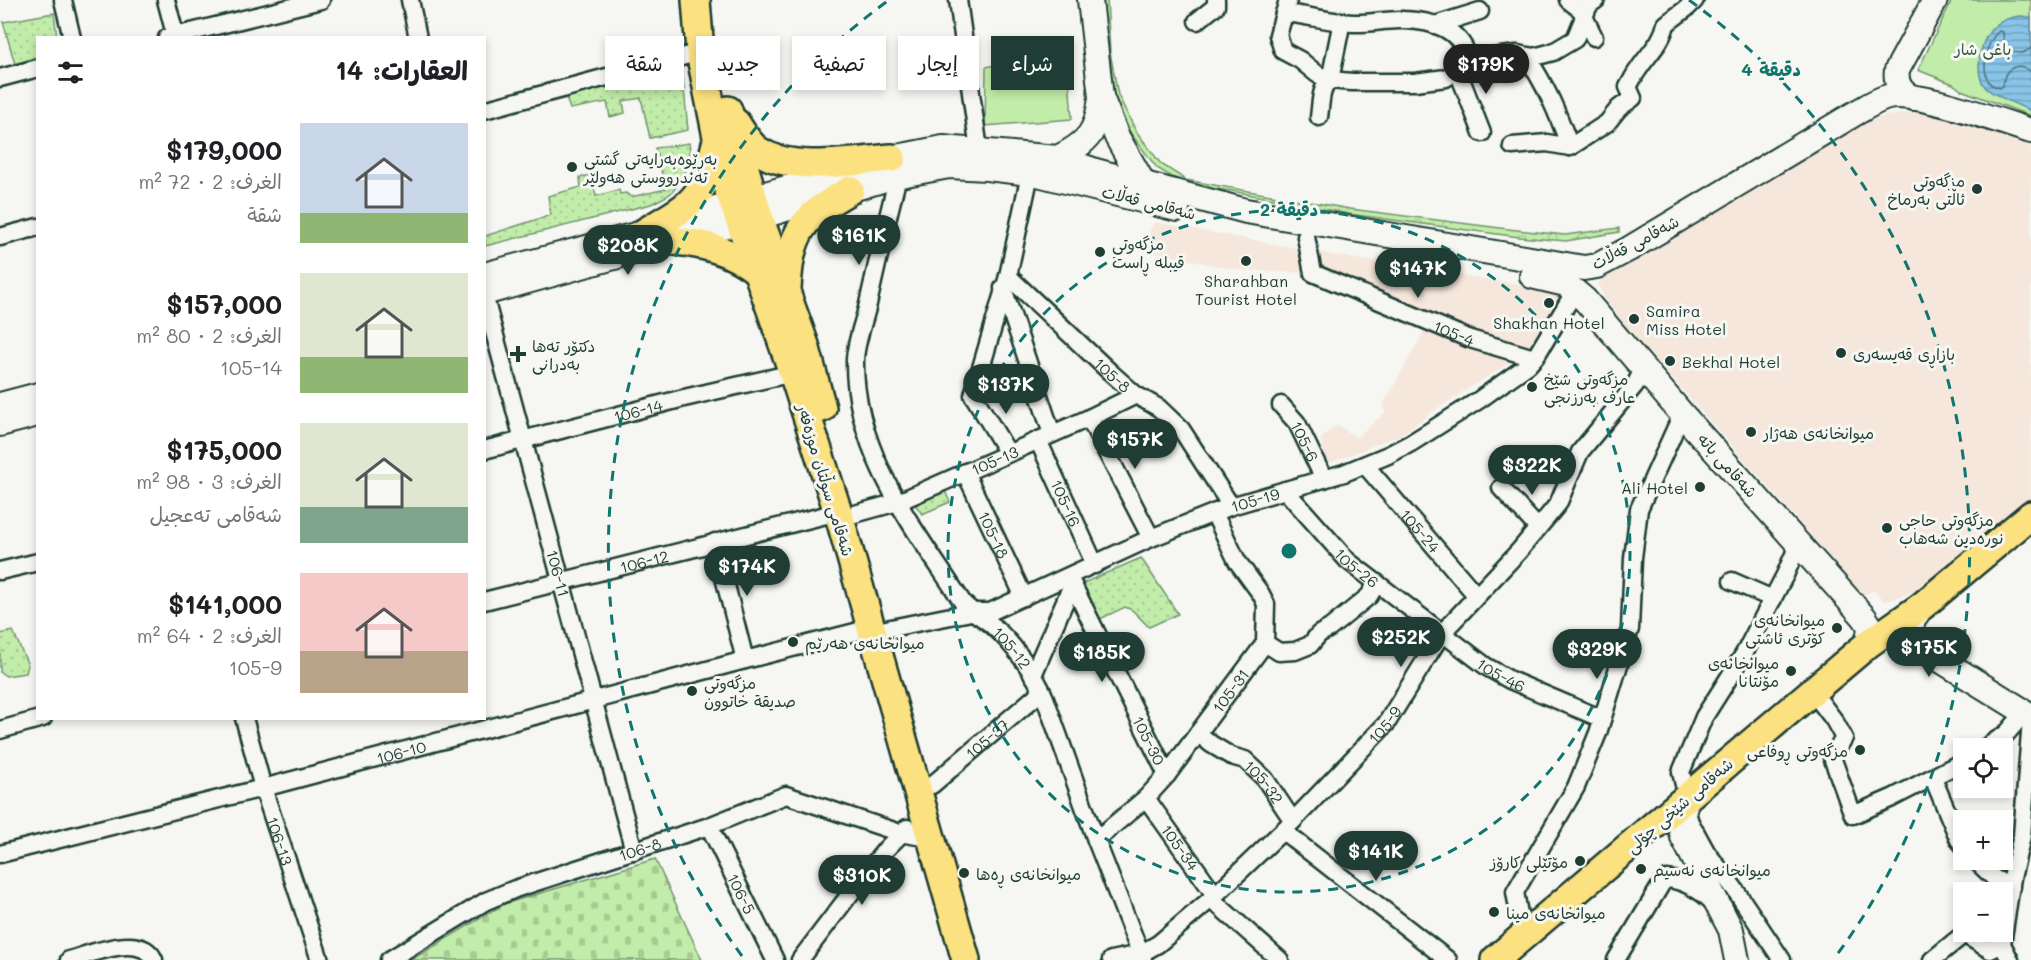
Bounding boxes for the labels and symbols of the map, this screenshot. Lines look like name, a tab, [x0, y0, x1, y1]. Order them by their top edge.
park label: باغی شار	[1953, 38, 2011, 60]
pin: $179K	[1444, 44, 1528, 95]
text: 4 دقيقة	[1741, 57, 1801, 81]
place label: بەڕێوەبەرایەتی گشتی تەندرووستی هەولێر	[582, 148, 718, 188]
marker: بەڕێوەبەرایەتی گشتی تەندرووستی هەولێر	[565, 160, 579, 174]
place label: مزگەوتی ئاڵتی بەرماخ	[1888, 170, 1965, 210]
street label: شەقامی قەڵات	[1100, 180, 1198, 225]
marker: مزگەوتی ئاڵتی بەرماخ	[1970, 182, 1984, 196]
text: 2 دقيقة	[1260, 197, 1318, 221]
street label: شەقامی قەڵات	[1588, 210, 1683, 275]
pin: $161K	[817, 215, 901, 266]
pin: $208K	[586, 225, 670, 276]
place label: مزگەوتی قیبلە ڕاست	[1112, 233, 1185, 277]
marker: مزگەوتی قیبلە ڕاست	[1093, 245, 1107, 259]
pin: $147K	[1376, 248, 1460, 299]
marker: Sharahban Tourist Hotel	[1239, 254, 1253, 268]
place label: Sharahban Tourist Hotel	[1195, 270, 1297, 309]
marker: Shakhan Hotel	[1542, 296, 1556, 310]
place label: Samira Miss Hotel	[1646, 300, 1726, 339]
place label: Shakhan Hotel	[1493, 312, 1605, 333]
marker: Samira Miss Hotel	[1627, 312, 1641, 326]
street label: 105-4	[1431, 314, 1479, 351]
place label: دکتۆر تەها بەدرانی	[532, 335, 595, 375]
place label: بازاڕی قەیسەری	[1853, 343, 1955, 369]
marker: دکتۆر تەها بەدرانی	[509, 345, 527, 363]
marker: بازاڕی قەیسەری	[1834, 346, 1848, 360]
place label: Bekhal Hotel	[1682, 351, 1780, 372]
street label: 105-8	[1090, 352, 1136, 397]
marker: Bekhal Hotel	[1663, 354, 1677, 368]
pin: $137K	[964, 364, 1048, 415]
place label: مزگەوتی شێخ عارف بەرزنجی	[1544, 368, 1636, 408]
marker: مزگەوتی شێخ عارف بەرزنجی	[1525, 380, 1539, 394]
street label: 106-14	[611, 393, 665, 426]
street label: شەقامی سوڵتان موزەفەر	[791, 399, 859, 559]
street label: 105-6	[1287, 417, 1324, 465]
pin: $157K	[1093, 419, 1177, 470]
place label: میوانخانەی هەژار	[1762, 422, 1874, 444]
marker: میوانخانەی هەژار	[1744, 425, 1758, 439]
street label: شەقامی باتە	[1693, 428, 1762, 502]
street label: 105-13	[967, 440, 1021, 479]
pin: $322K	[1490, 445, 1574, 496]
street label: 105-16	[1047, 476, 1087, 530]
place label: Ali Hotel	[1621, 477, 1688, 498]
marker: Ali Hotel	[1693, 480, 1707, 494]
street label: 105-19	[1228, 482, 1282, 516]
street label: 105-24	[1396, 504, 1446, 557]
street label: 105-18	[974, 507, 1015, 562]
place label: مزگەوتی حاجی نورەدین شەهاب	[1899, 509, 2003, 549]
marker: مزگەوتی حاجی نورەدین شەهاب	[1880, 521, 1894, 535]
centre of rings	[1279, 541, 1299, 561]
street label: 105-26	[1330, 543, 1384, 592]
street label: 106-12	[617, 545, 671, 577]
pin: $174K	[705, 546, 789, 597]
street label: 106-11	[543, 547, 575, 599]
place label: میوانخانەی کۆتری ئاشتی	[1745, 609, 1825, 649]
pin: $252K	[1359, 617, 1443, 668]
street label: 105-12	[989, 621, 1036, 673]
marker: میوانخانەی کۆتری ئاشتی	[1830, 621, 1844, 635]
pin: $175K	[1887, 627, 1971, 678]
pin: $329K	[1555, 629, 1639, 680]
place label: میوانخانەی هەرێم	[805, 632, 925, 656]
pin: $185K	[1060, 632, 1144, 683]
marker: میوانخانەی هەرێم	[786, 635, 800, 649]
place label: میوانخانەی مۆنتانا	[1708, 652, 1779, 692]
street label: 105-46	[1473, 653, 1529, 696]
street label: 105-31	[1207, 664, 1253, 716]
marker: میوانخانەی مۆنتانا	[1784, 664, 1798, 678]
place label: مزگەوتی صديقة خاتوون	[704, 672, 796, 712]
marker: مزگەوتی صديقة خاتوون	[685, 684, 699, 698]
street label: 105-9	[1363, 701, 1405, 748]
street label: 105-30	[1129, 712, 1171, 768]
street label: 105-37	[960, 713, 1013, 763]
street label: 106-10	[374, 735, 428, 768]
place label: مزگەوتی ڕوفاعی	[1747, 740, 1848, 766]
marker: مزگەوتی ڕوفاعی	[1853, 743, 1867, 757]
street label: شەقامی شێخی چۆلی	[1621, 753, 1738, 858]
street label: 105-32	[1240, 755, 1289, 807]
street label: 106-13	[263, 814, 298, 868]
street label: 105-34	[1157, 820, 1205, 875]
pin: $141K	[1334, 831, 1418, 882]
street label: 106-8	[616, 832, 664, 865]
place label: مۆتێلی کارۆز	[1488, 851, 1568, 873]
marker: مۆتێلی کارۆز	[1573, 854, 1587, 868]
pin: $310K	[820, 855, 904, 906]
place label: میوانخانەی نەسیم	[1653, 859, 1771, 883]
marker: میوانخانەی نەسیم	[1634, 862, 1648, 876]
place label: میوانخانەی ڕەها	[976, 863, 1081, 889]
marker: میوانخانەی ڕەها	[957, 866, 971, 880]
street label: 106-5	[723, 869, 761, 917]
place label: میوانخانەی مینا	[1506, 902, 1606, 924]
marker: میوانخانەی مینا	[1487, 905, 1501, 919]

